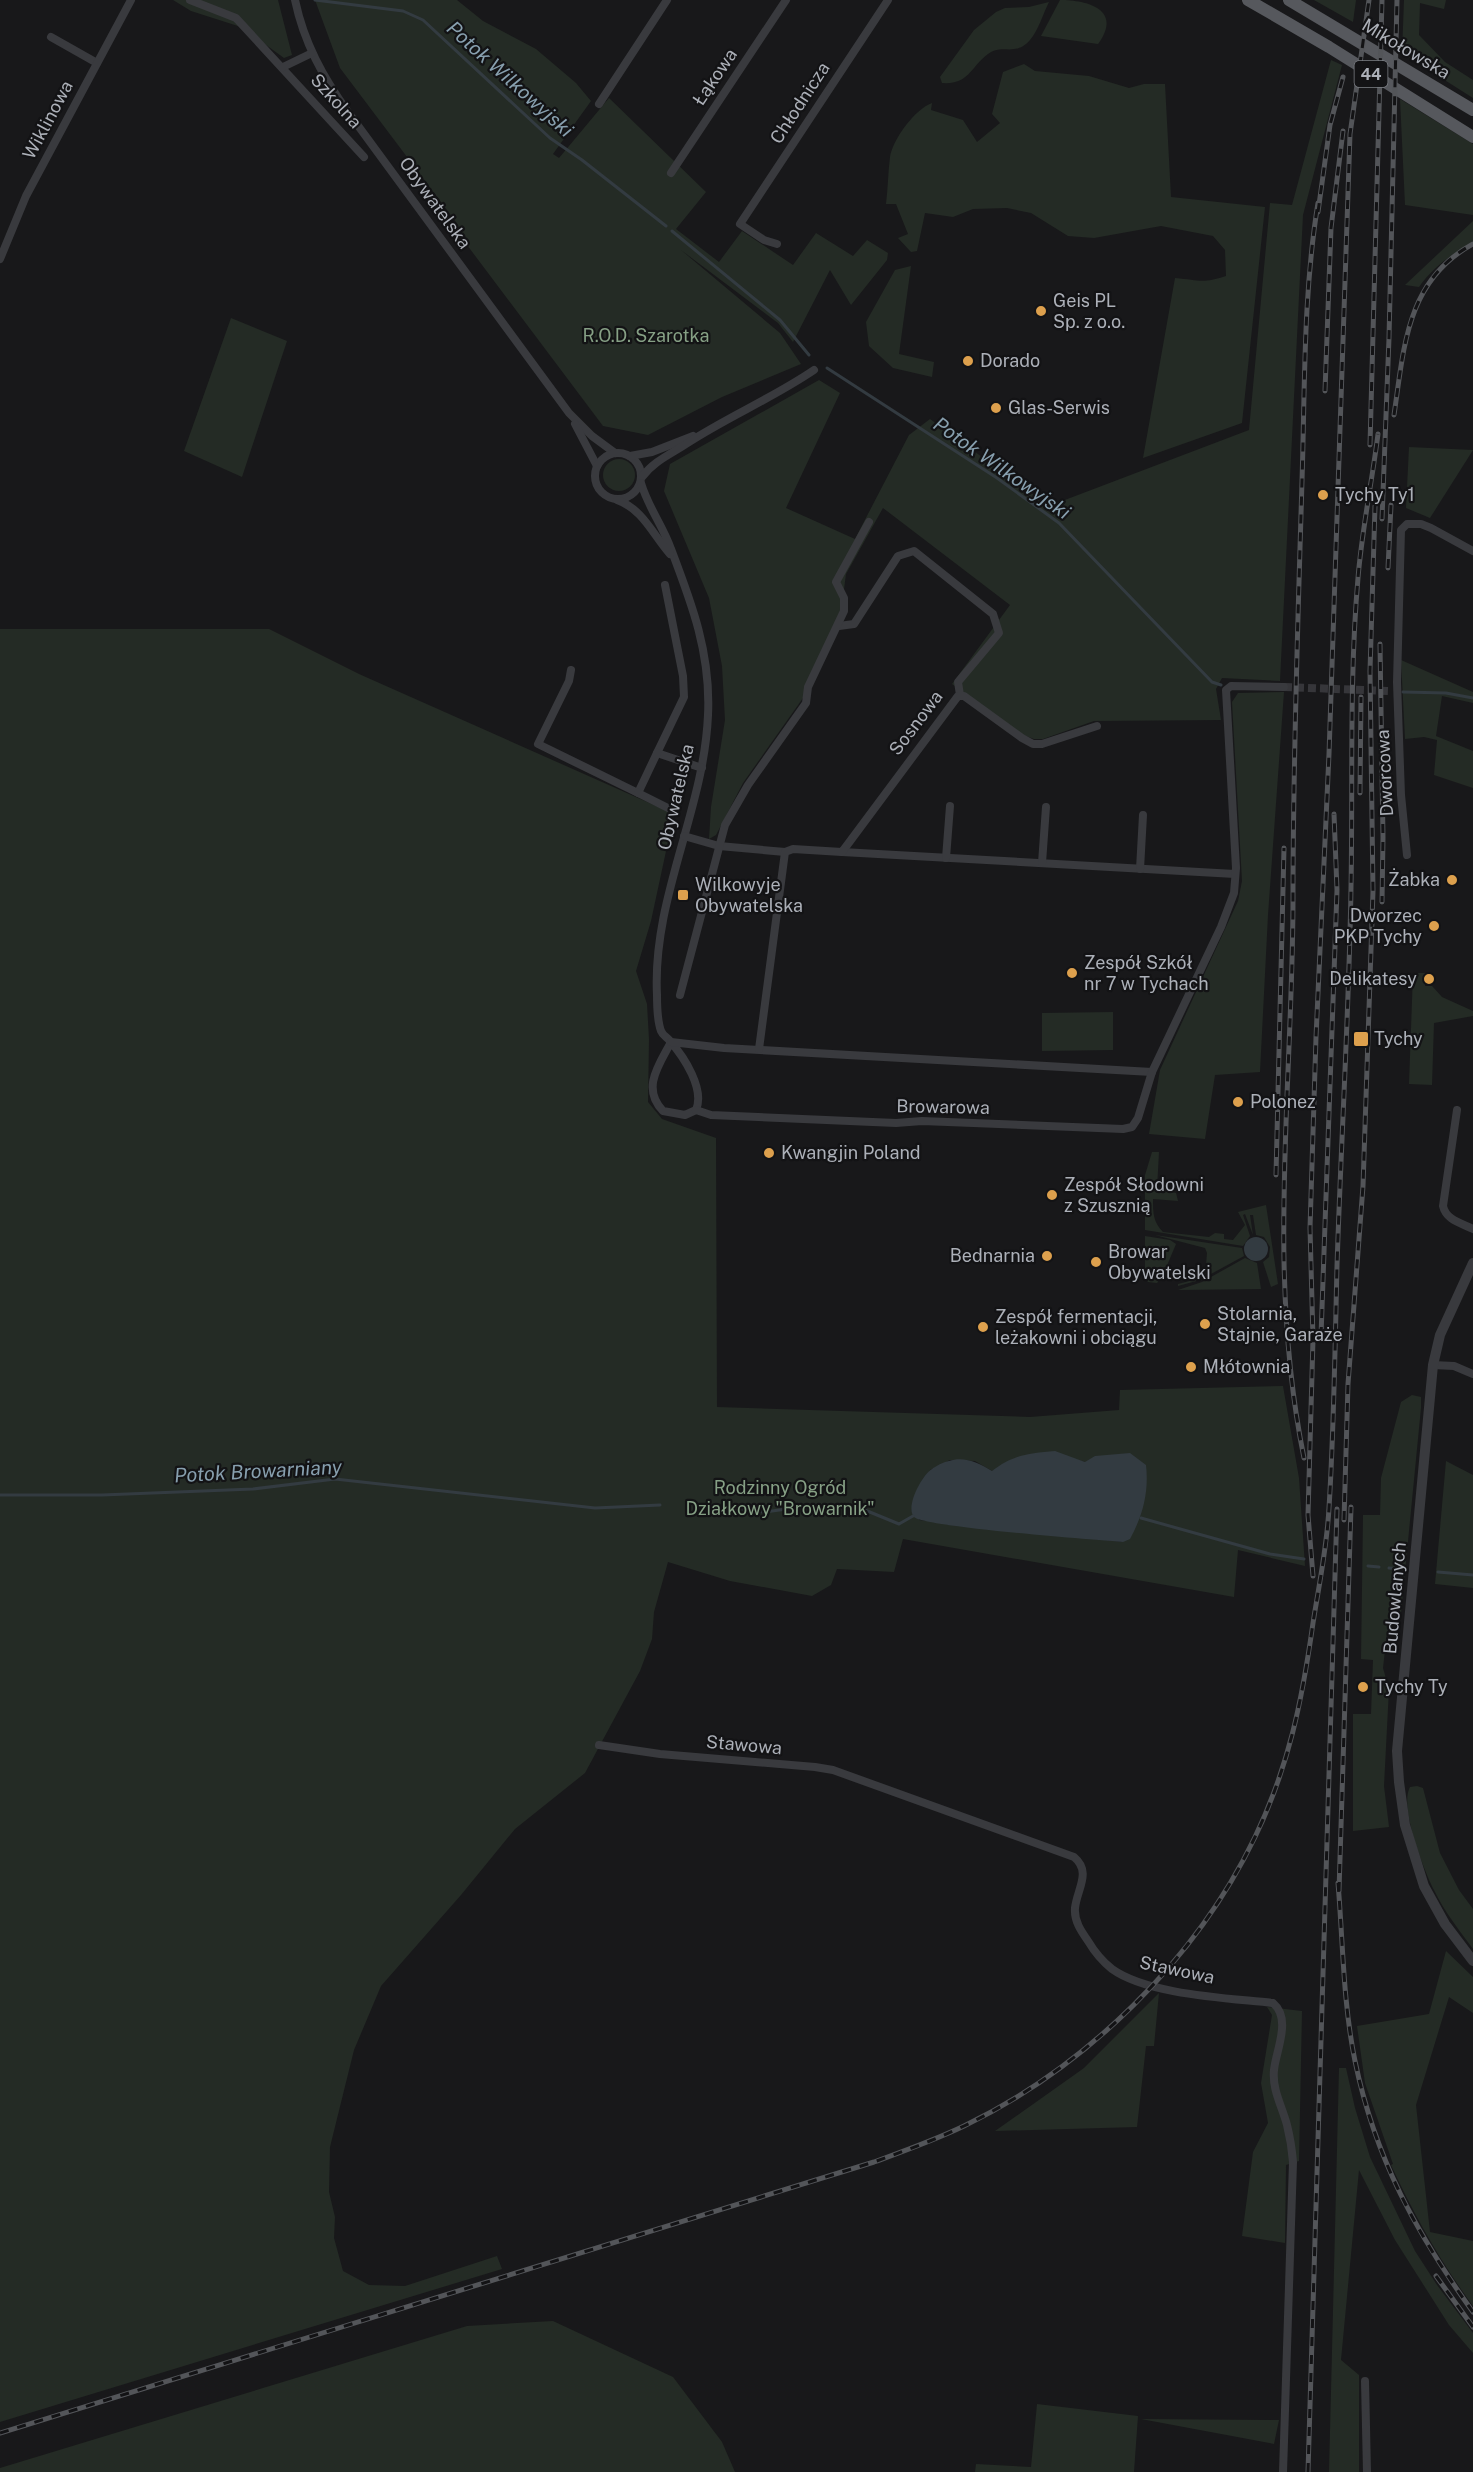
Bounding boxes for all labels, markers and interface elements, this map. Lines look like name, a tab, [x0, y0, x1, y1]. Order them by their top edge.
street label: Mikołowska	[1358, 14, 1454, 83]
water label: Potok Wilkowyjski	[442, 16, 578, 142]
street label: Łąkowa	[688, 44, 741, 109]
street label: Chłodnicza	[765, 58, 834, 147]
road number: 44	[1354, 61, 1388, 87]
street label: Szkolna	[306, 69, 366, 132]
street label: Wiklinowa	[18, 77, 77, 163]
street label: Obywatelska	[395, 153, 476, 253]
place label: Geis PL Sp. z o.o.	[1053, 290, 1125, 332]
marker: Geis PL Sp. z o.o.	[1034, 304, 1048, 318]
park label: R.O.D. Szarotka	[583, 325, 709, 346]
place label: Dorado	[980, 350, 1040, 371]
marker: Dorado	[961, 354, 975, 368]
place label: Glas-Serwis	[1008, 397, 1110, 418]
marker: Glas-Serwis	[989, 401, 1003, 415]
water label: Potok Wilkowyjski	[929, 412, 1075, 524]
place label: Tychy Ty1	[1335, 484, 1415, 505]
marker: Tychy Ty1	[1316, 488, 1330, 502]
street label: Sosnowa	[884, 686, 947, 759]
street label: Dworcowa	[1372, 729, 1397, 817]
street label: Obywatelska	[653, 742, 698, 852]
place label: Żabka	[1388, 868, 1440, 890]
marker: Żabka	[1445, 873, 1459, 887]
place label: Wilkowyje Obywatelska	[695, 874, 803, 916]
marker: Wilkowyje Obywatelska	[676, 888, 690, 902]
place label: Dworzec PKP Tychy	[1334, 905, 1422, 947]
marker: Dworzec PKP Tychy	[1427, 919, 1441, 933]
place label: Zespół Szkół nr 7 w Tychach	[1084, 952, 1209, 994]
marker: Zespół Szkół nr 7 w Tychach	[1065, 966, 1079, 980]
place label: Delikatesy	[1329, 968, 1417, 989]
marker: Delikatesy	[1422, 972, 1436, 986]
place label: Tychy	[1374, 1028, 1423, 1049]
marker: Tychy	[1352, 1030, 1370, 1048]
place label: Polonez	[1250, 1091, 1316, 1112]
street label: Browarowa	[896, 1095, 990, 1118]
marker: Polonez	[1231, 1095, 1245, 1109]
place label: Kwangjin Poland	[781, 1142, 921, 1163]
marker: Kwangjin Poland	[762, 1146, 776, 1160]
place label: Zespół Słodowni z Szusznią	[1064, 1174, 1204, 1216]
marker: Zespół Słodowni z Szusznią	[1045, 1188, 1059, 1202]
place label: Browar Obywatelski	[1108, 1241, 1211, 1283]
place label: Bednarnia	[950, 1245, 1035, 1266]
marker: Bednarnia	[1040, 1249, 1054, 1263]
marker: Browar Obywatelski	[1089, 1255, 1103, 1269]
place label: Stolarnia, Stajnie, Garaże	[1217, 1303, 1343, 1345]
place label: Zespół fermentacji, leżakowni i obciągu	[995, 1306, 1157, 1348]
marker: Stolarnia, Stajnie, Garaże	[1198, 1317, 1212, 1331]
marker: Zespół fermentacji, leżakowni i obciągu	[976, 1320, 990, 1334]
place label: Młótownia	[1203, 1356, 1290, 1377]
marker: Młótownia	[1184, 1360, 1198, 1374]
water label: Potok Browarniany	[174, 1455, 343, 1487]
park label: Rodzinny Ogród Działkowy "Browarnik"	[685, 1477, 875, 1519]
street label: Budowlanych	[1379, 1541, 1410, 1655]
place label: Tychy Ty	[1375, 1676, 1448, 1697]
marker: Tychy Ty	[1356, 1680, 1370, 1694]
street label: Stawowa	[705, 1731, 783, 1758]
street label: Stawowa	[1138, 1951, 1216, 1988]

